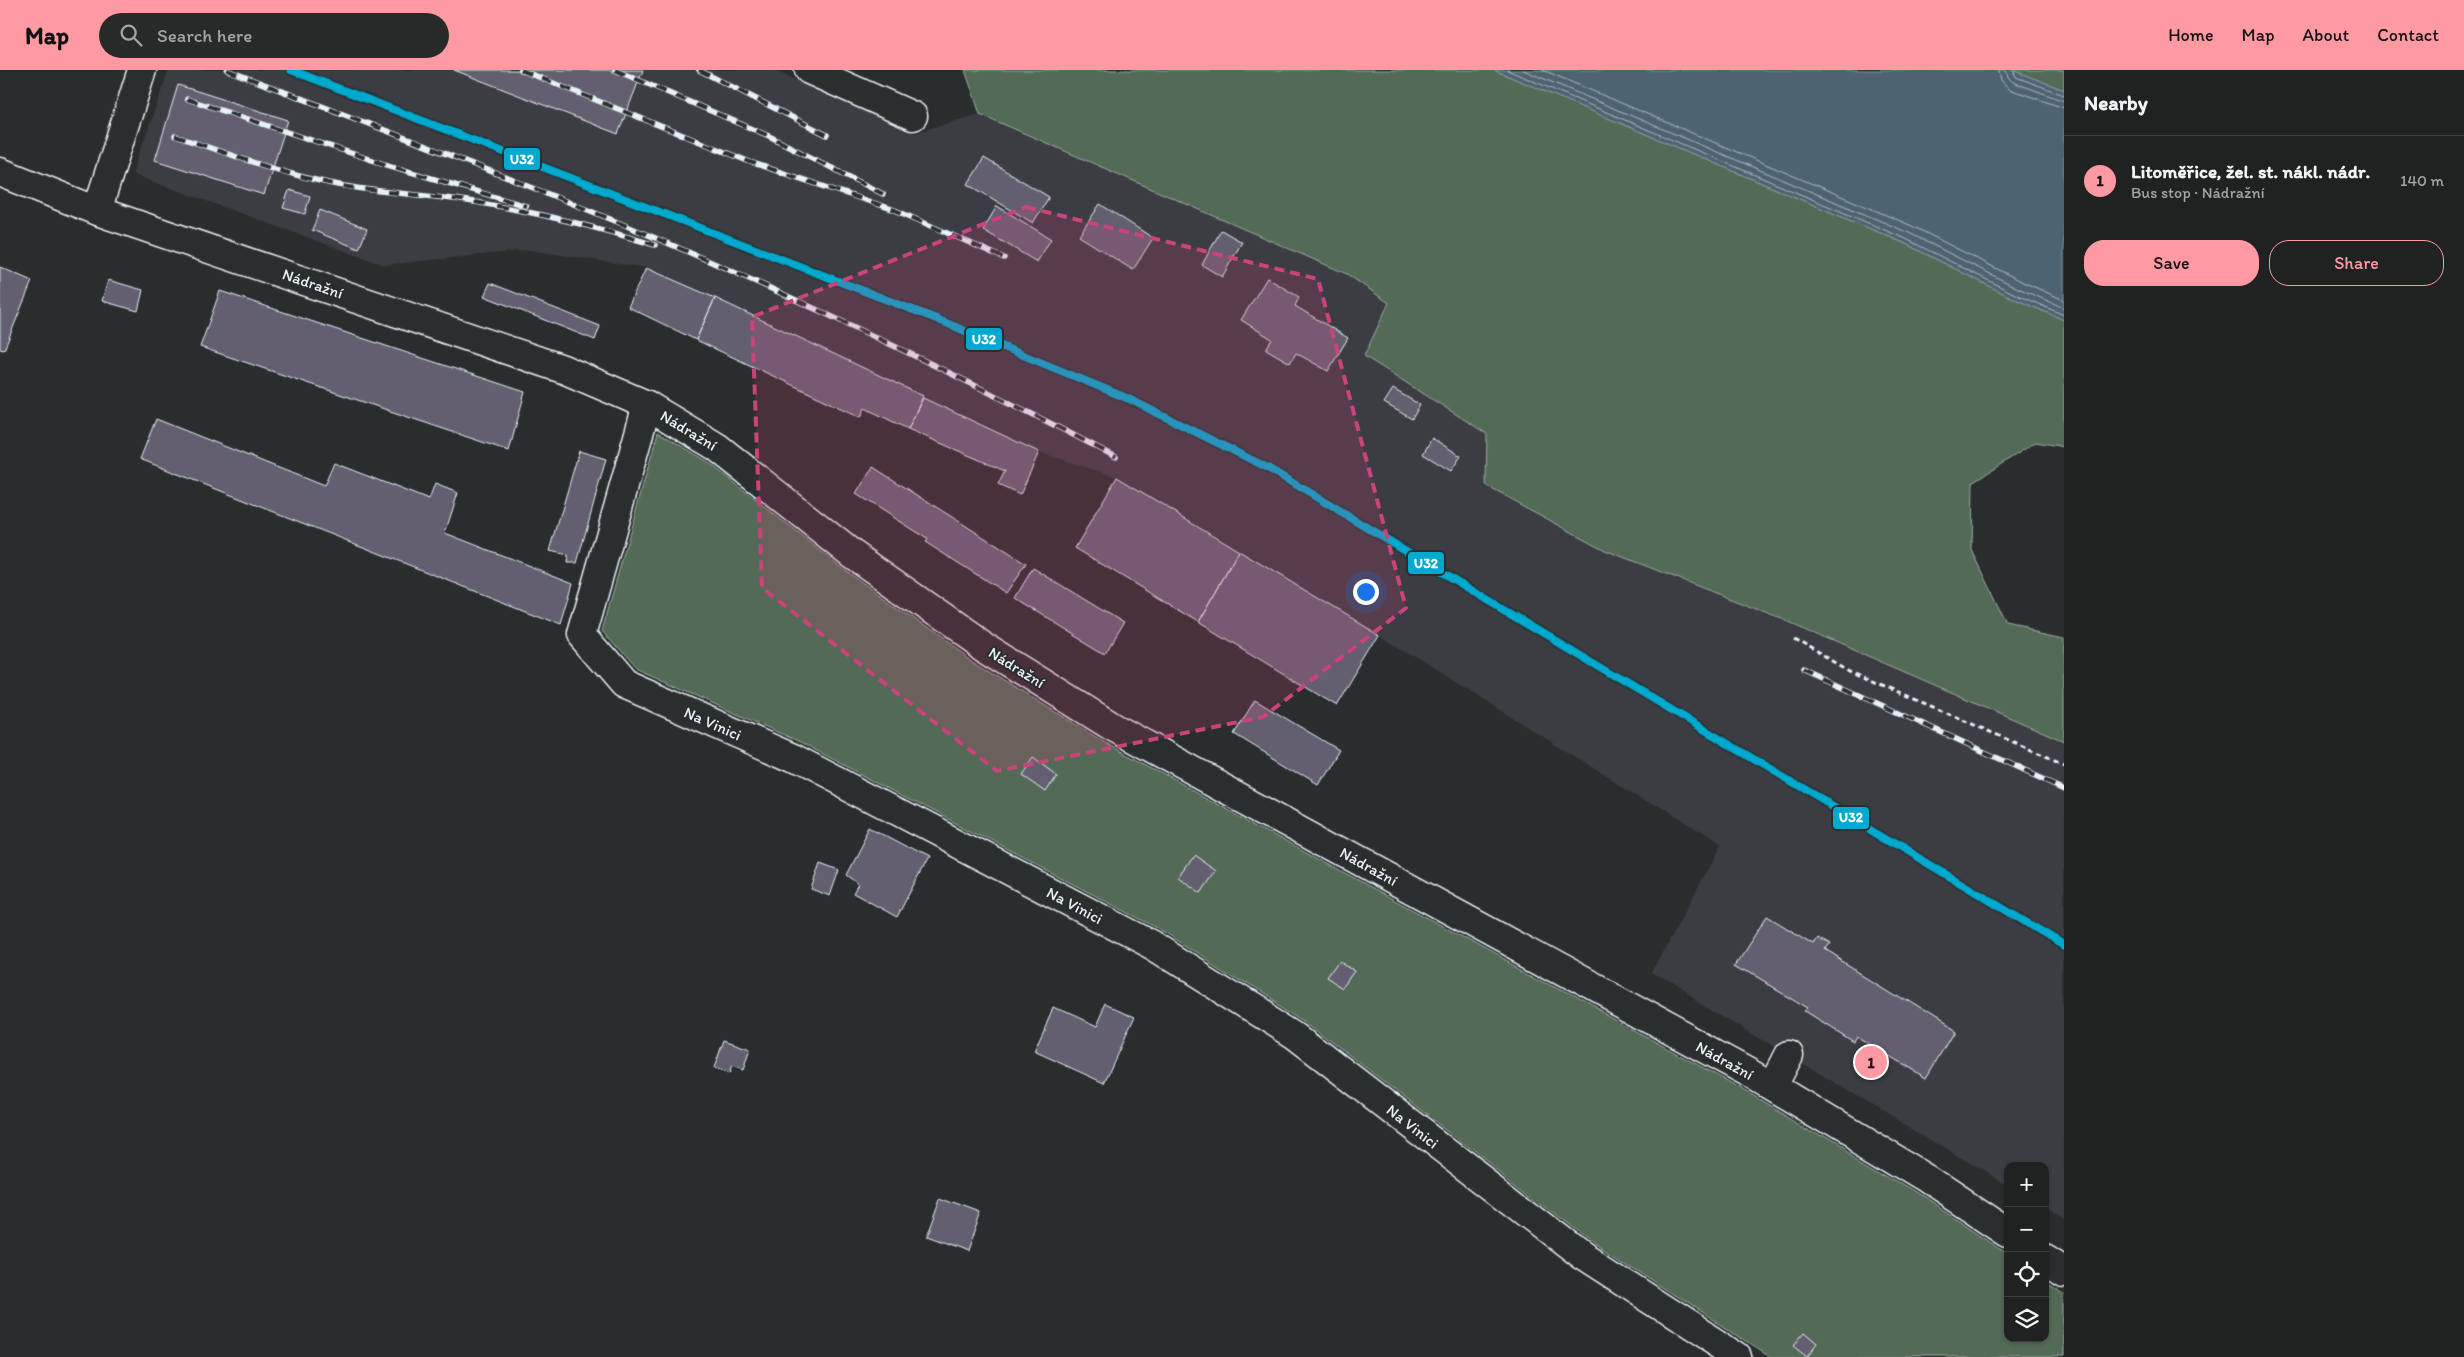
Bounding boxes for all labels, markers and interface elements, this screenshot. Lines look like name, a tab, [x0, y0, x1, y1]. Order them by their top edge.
search box	[99, 13, 449, 58]
text: Map	[25, 21, 69, 50]
icon: search	[117, 21, 145, 49]
text: Search here	[157, 24, 252, 47]
text: Home	[2168, 24, 2214, 46]
text: Map	[2242, 24, 2275, 46]
text: About	[2303, 24, 2349, 46]
text: Contact	[2377, 24, 2439, 46]
text: Nearby	[2084, 90, 2148, 115]
line badge: U32	[503, 147, 541, 171]
text: U32	[510, 151, 535, 168]
text: Litoměřice, žel. st. nákl. nádr.	[2131, 160, 2370, 183]
text: 1	[2096, 171, 2104, 190]
text: 140 m	[2400, 171, 2444, 190]
text: Bus stop · Nádražní	[2131, 183, 2265, 202]
button: Save	[2084, 240, 2259, 286]
button: Share	[2269, 240, 2444, 286]
street label: Nádražní	[280, 264, 346, 303]
line badge: U32	[965, 327, 1003, 351]
text: U32	[972, 331, 997, 348]
street label: Nádražní	[657, 406, 721, 455]
line badge: U32	[1407, 551, 1445, 575]
text: U32	[1414, 555, 1439, 572]
your location	[1353, 579, 1379, 605]
street label: Nádražní	[985, 643, 1048, 692]
street label: Na Vinici	[681, 702, 744, 744]
line badge: U32	[1832, 806, 1870, 830]
text: U32	[1839, 809, 1864, 826]
street label: Nádražní	[1337, 843, 1401, 890]
street label: Na Vinici	[1043, 883, 1106, 928]
street label: Nádražní	[1693, 1037, 1757, 1084]
pin: 1	[1855, 1043, 1887, 1081]
street label: Na Vinici	[1383, 1100, 1442, 1153]
map controls	[2004, 1162, 2049, 1342]
button: +	[2004, 1162, 2049, 1207]
button: −	[2004, 1207, 2049, 1252]
button: locate	[2004, 1252, 2049, 1297]
button: layers	[2004, 1297, 2049, 1342]

